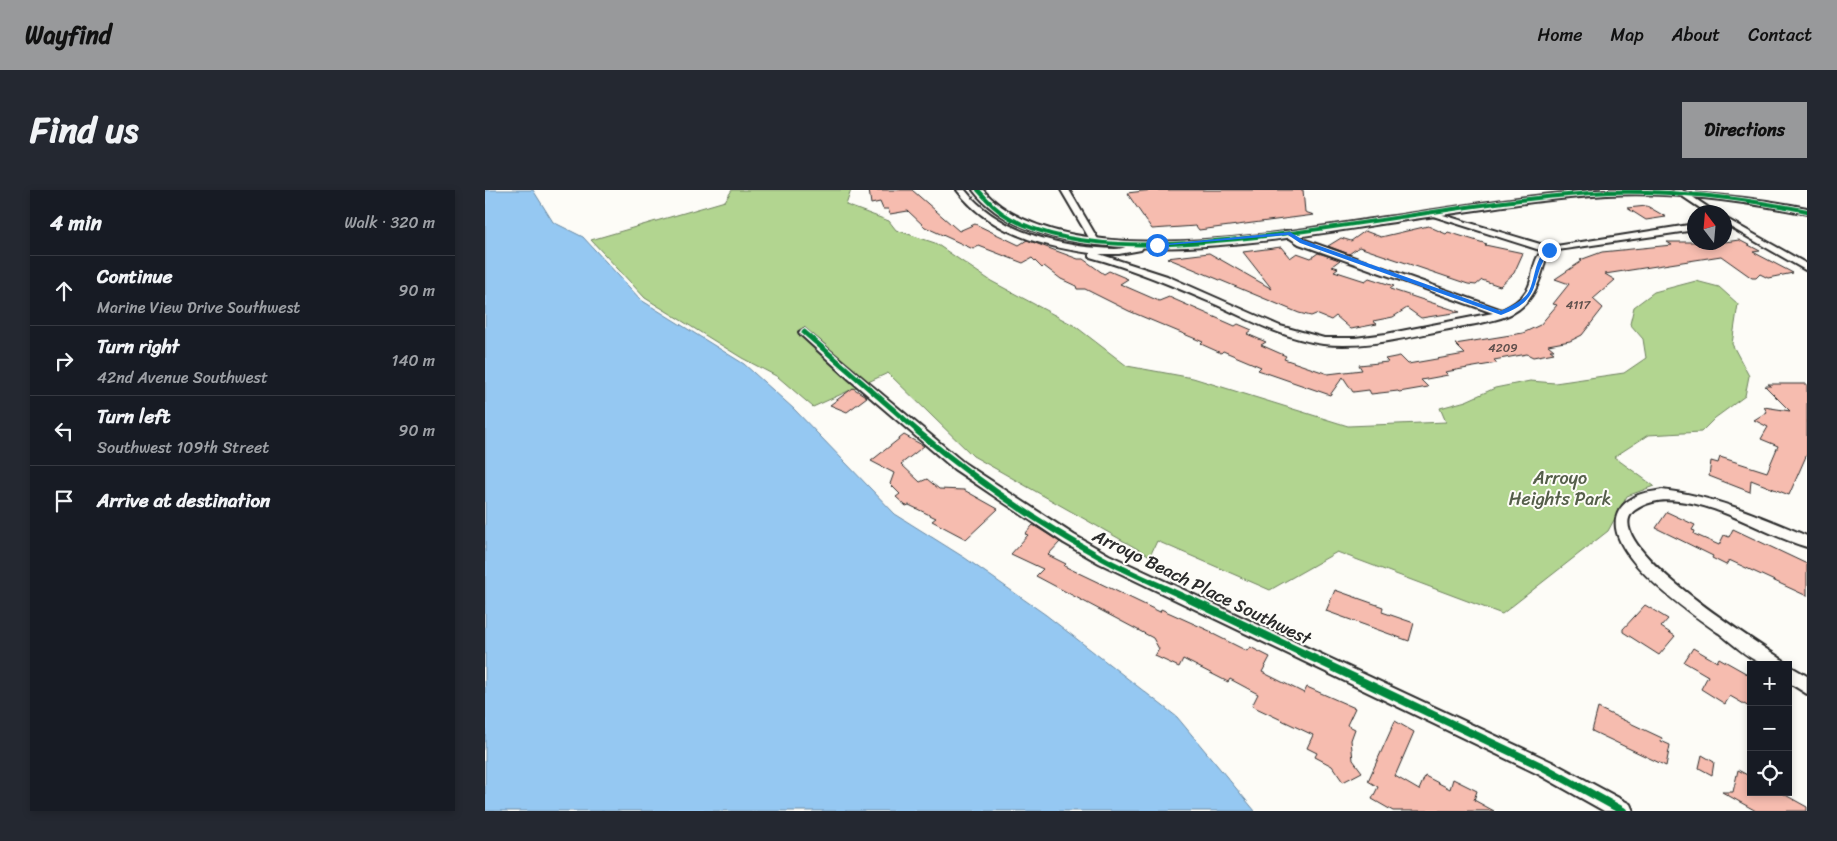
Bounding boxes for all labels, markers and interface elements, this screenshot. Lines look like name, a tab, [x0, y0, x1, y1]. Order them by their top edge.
text: Wayfind	[25, 14, 111, 56]
text: Home	[1538, 19, 1583, 51]
text: Map	[1611, 19, 1644, 51]
text: About	[1672, 19, 1720, 51]
text: Contact	[1748, 19, 1812, 51]
text: Find us	[30, 99, 138, 161]
button: Directions	[1682, 102, 1807, 158]
text: 4 min	[50, 204, 102, 242]
north arrow	[1687, 205, 1732, 250]
text: Walk · 320 m	[344, 208, 435, 237]
route start	[1146, 234, 1169, 257]
route end	[1538, 239, 1561, 262]
text: Continue	[97, 260, 173, 293]
text: 90 m	[399, 276, 435, 305]
icon: ahead	[50, 277, 78, 305]
text: Marine View Drive Southwest	[97, 293, 300, 322]
house number: 4117	[1566, 294, 1591, 316]
text: Turn right	[97, 330, 179, 363]
house number: 4209	[1488, 337, 1518, 359]
text: 140 m	[392, 346, 435, 375]
icon: right	[50, 347, 78, 375]
text: 42nd Avenue Southwest	[97, 363, 268, 392]
text: Turn left	[97, 400, 170, 433]
text: 90 m	[399, 416, 435, 445]
icon: left	[50, 417, 78, 445]
text: Southwest 109th Street	[97, 433, 269, 462]
park label: Arroyo Heights Park	[1509, 462, 1611, 515]
text: Arrive at destination	[97, 484, 270, 517]
icon: arrive	[50, 487, 78, 515]
street label: Arroyo Beach Place Southwest	[1086, 520, 1318, 654]
map controls	[1747, 661, 1792, 796]
button: +	[1747, 661, 1792, 706]
button: −	[1747, 706, 1792, 751]
button: locate	[1747, 751, 1792, 796]

